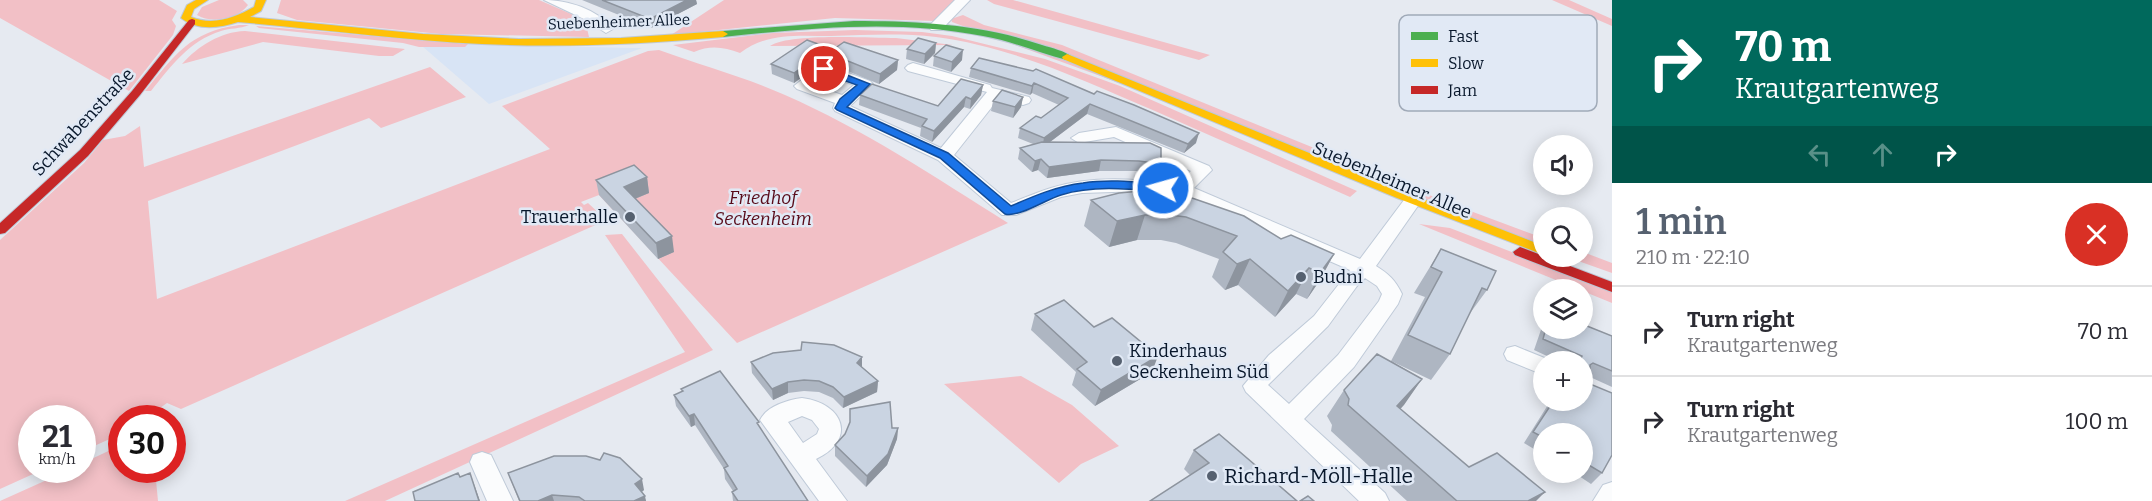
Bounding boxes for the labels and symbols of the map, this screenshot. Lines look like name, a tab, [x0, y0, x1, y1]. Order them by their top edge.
street label: Suebenheimer Allee	[548, 11, 690, 33]
legend	[1399, 15, 1597, 111]
text: Fast	[1448, 27, 1479, 46]
pin	[798, 43, 849, 94]
text: Slow	[1448, 54, 1484, 73]
street label: Schwabenstraße	[27, 63, 139, 181]
text: Jam	[1447, 81, 1477, 100]
street label: Suebenheimer Allee	[1309, 137, 1475, 223]
position arrow	[1131, 156, 1195, 220]
park label: Friedhof Seckenheim	[714, 187, 812, 230]
place label: Trauerhalle	[521, 206, 618, 228]
marker: Trauerhalle	[623, 210, 637, 224]
place label: Budni	[1313, 266, 1363, 288]
marker: Budni	[1294, 270, 1308, 284]
place label: Kinderhaus Seckenheim Süd	[1129, 340, 1269, 383]
marker: Kinderhaus Seckenheim Süd	[1110, 354, 1124, 368]
speed limit sign: 30	[108, 405, 186, 483]
place label: Richard-Möll-Halle	[1224, 463, 1413, 489]
marker: Richard-Möll-Halle	[1205, 469, 1219, 483]

